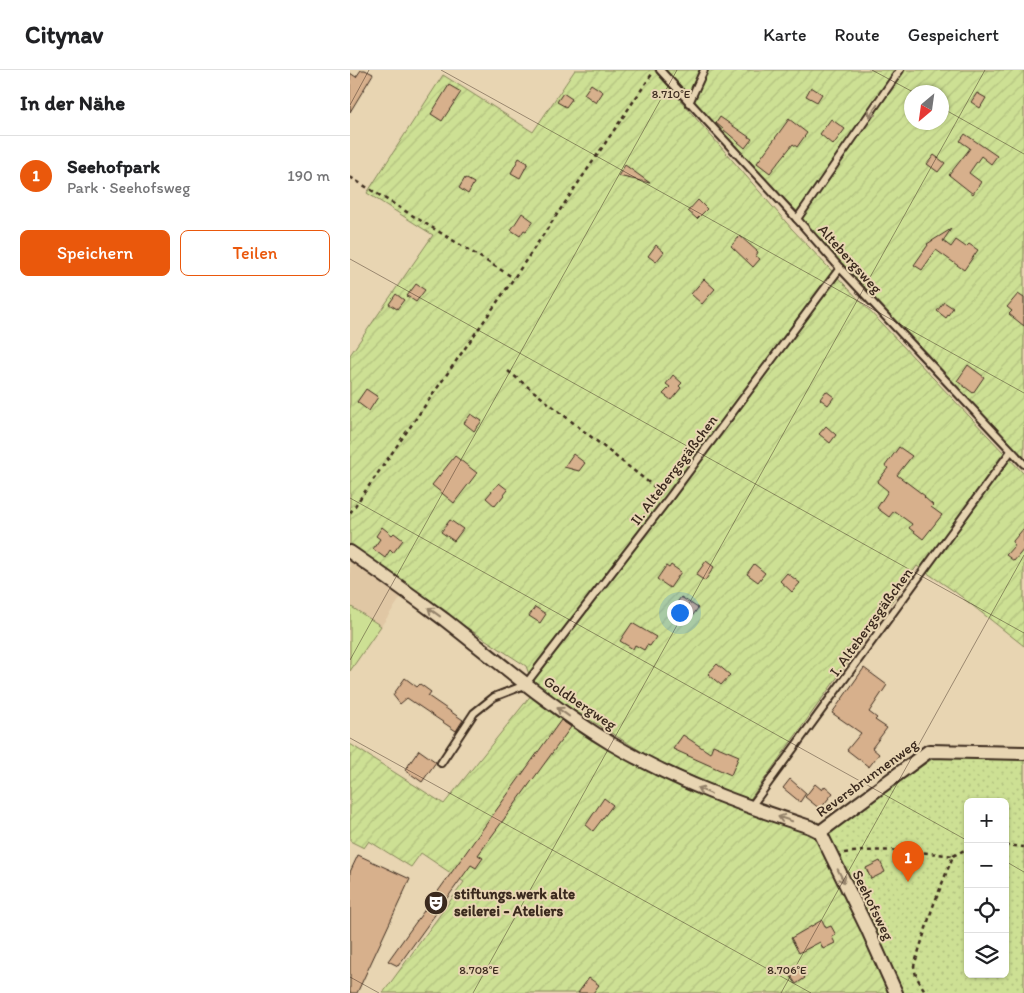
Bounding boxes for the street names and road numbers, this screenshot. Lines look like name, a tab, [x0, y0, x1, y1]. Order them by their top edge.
street label: Altebergsweg	[814, 221, 886, 298]
street label: II. Altebergsgäßchen	[627, 411, 722, 529]
street label: I. Altebergsgäßchen	[826, 564, 917, 680]
street label: Goldbergweg	[540, 672, 620, 734]
street label: Reversbrunnenweg	[813, 735, 922, 821]
street label: Seehofsweg	[848, 867, 898, 943]

